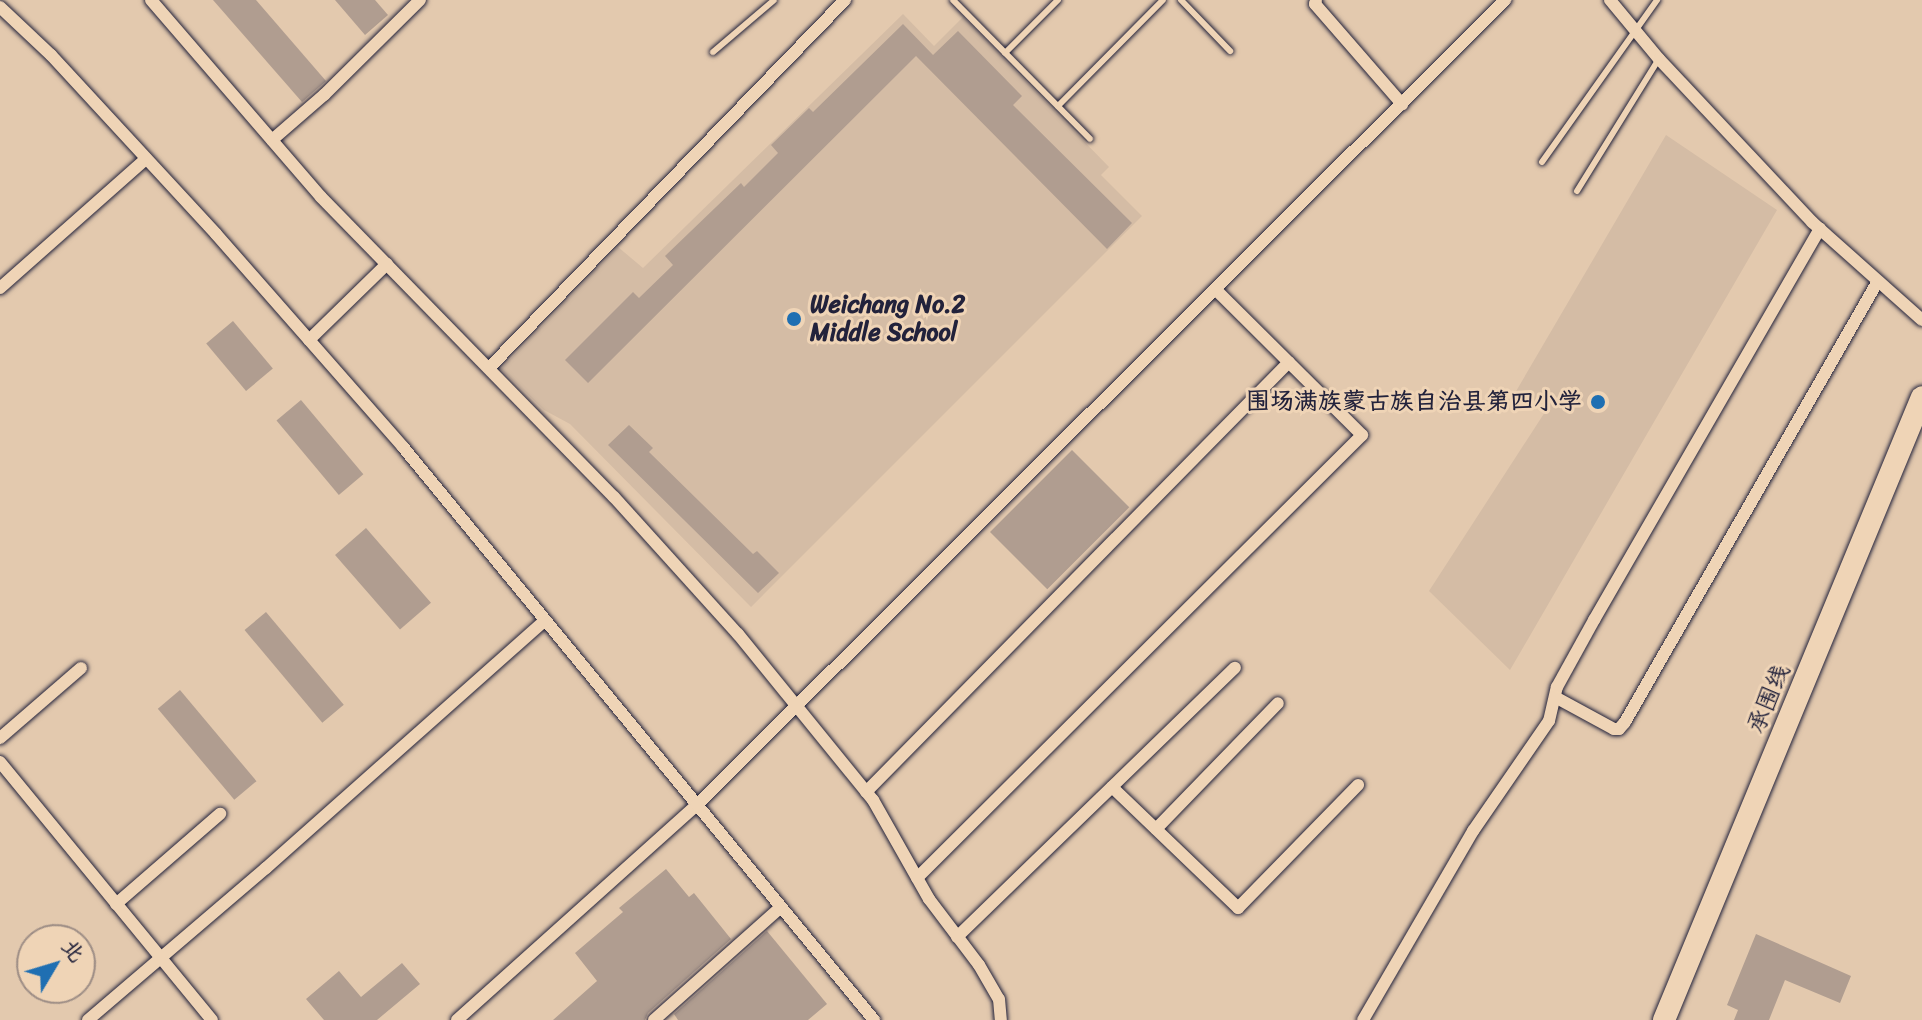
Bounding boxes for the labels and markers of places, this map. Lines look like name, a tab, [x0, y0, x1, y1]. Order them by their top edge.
place label: Weichang No.2 Middle School	[810, 291, 965, 347]
marker: Weichang No.2 Middle School	[785, 310, 803, 328]
place label: 围场满族蒙古族自治县第四小学	[1246, 388, 1582, 416]
marker: 围场满族蒙古族自治县第四小学	[1589, 393, 1607, 411]

